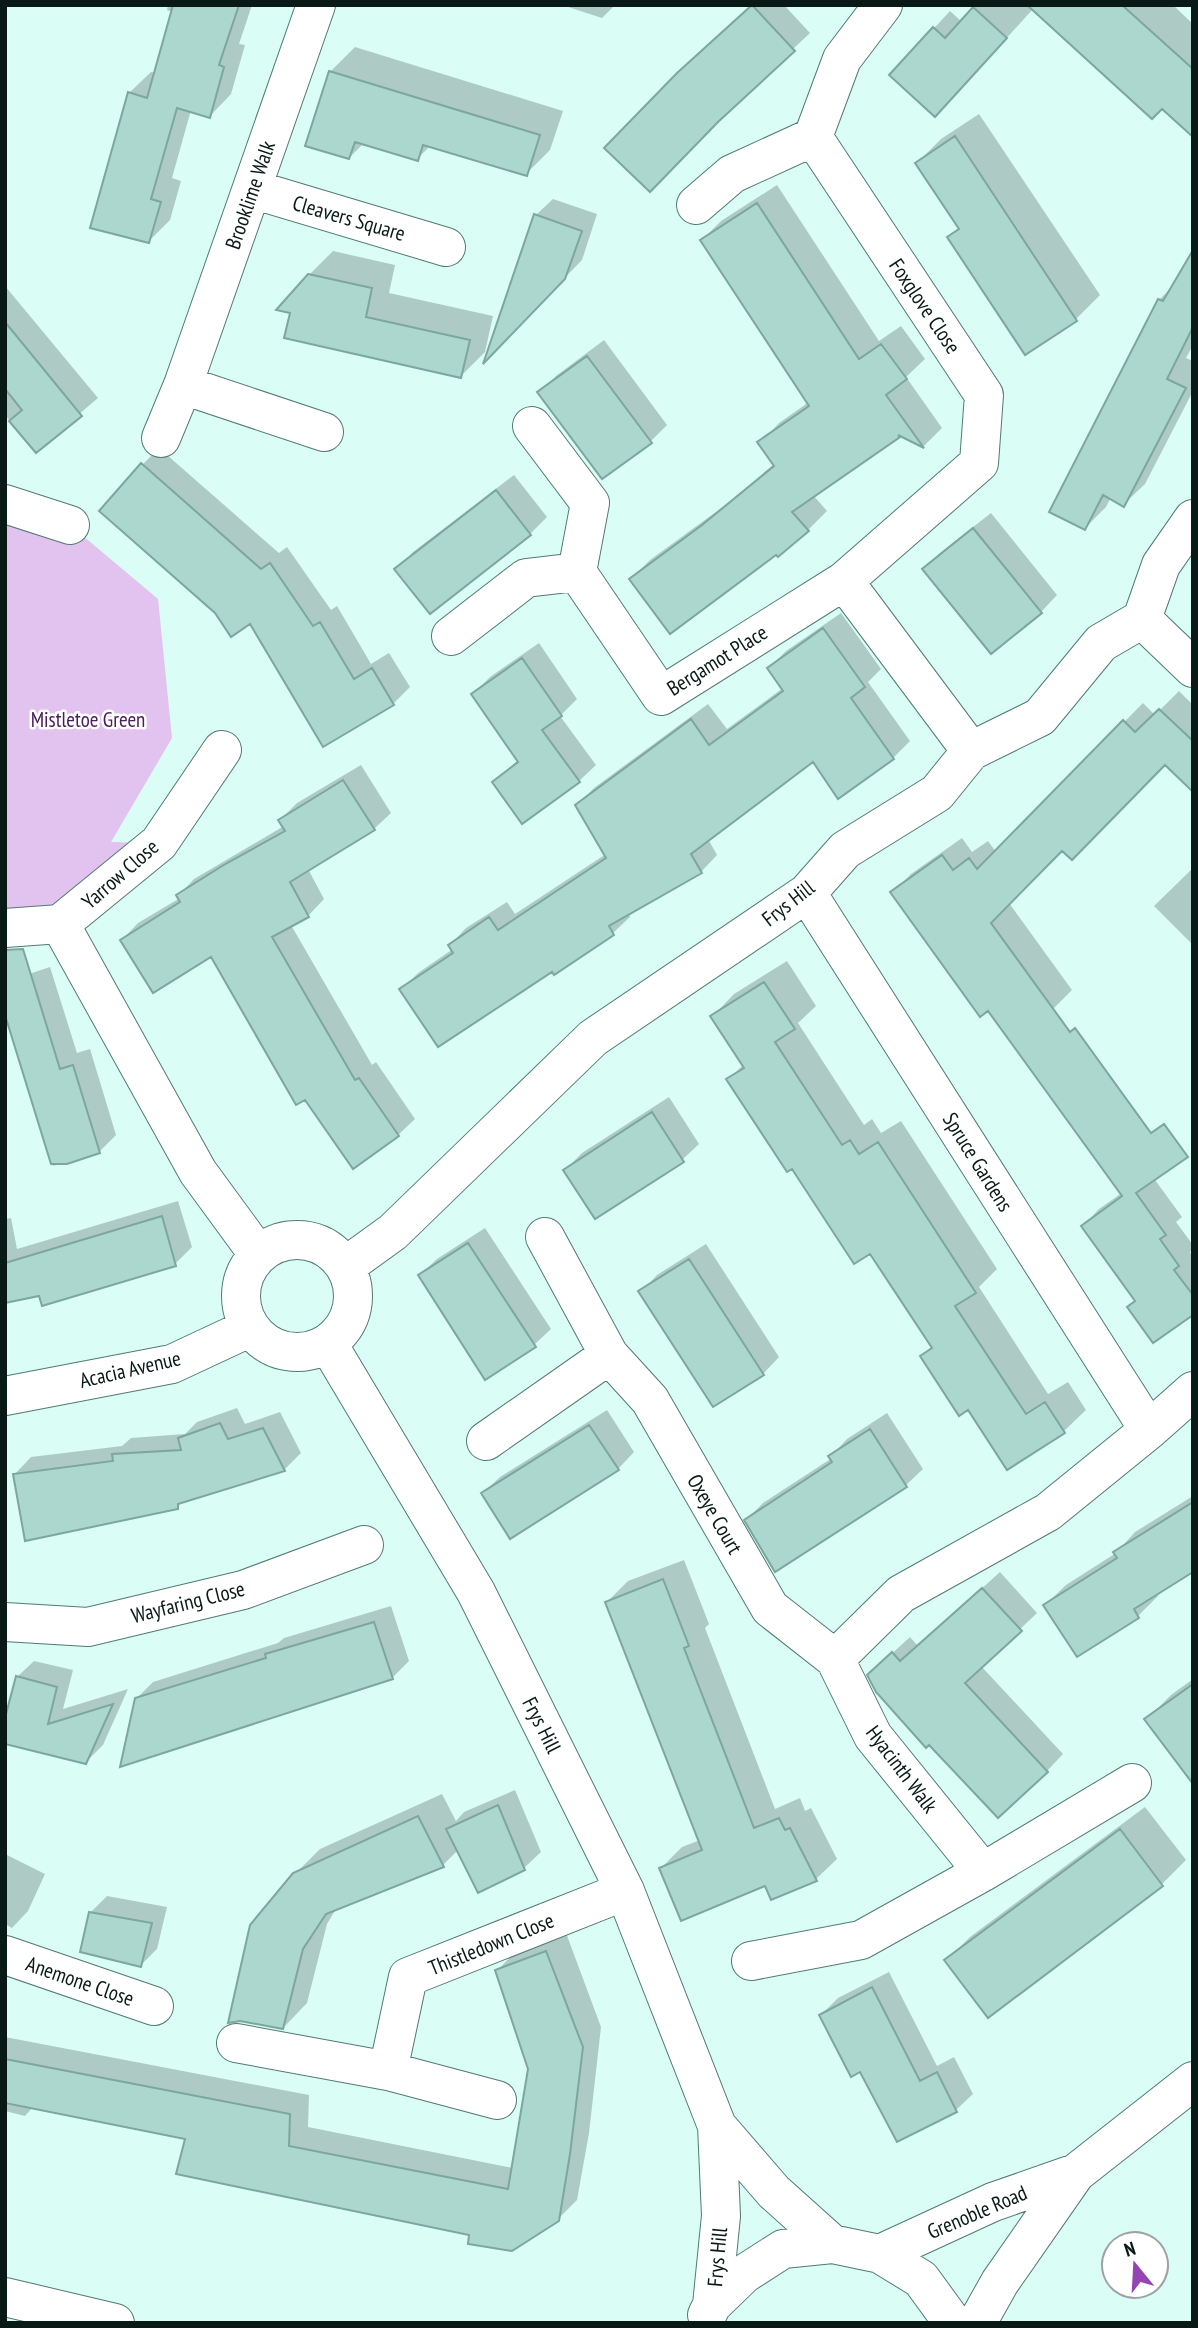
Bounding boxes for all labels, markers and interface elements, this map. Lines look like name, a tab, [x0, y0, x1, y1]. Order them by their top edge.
street label: Brooklime Walk	[219, 137, 281, 253]
street label: Cleavers Square	[290, 189, 408, 247]
street label: Foxglove Close	[883, 253, 967, 359]
street label: Bergamot Place	[662, 619, 772, 701]
park label: Mistletoe Green	[31, 706, 145, 733]
street label: Yarrow Close	[76, 833, 164, 915]
street label: Frys Hill	[756, 874, 820, 932]
street label: Spruce Gardens	[937, 1107, 1019, 1217]
street label: Acacia Avenue	[77, 1344, 183, 1394]
street label: Oxeye Court	[681, 1469, 749, 1559]
street label: Wayfaring Close	[129, 1575, 247, 1629]
street label: Frys Hill	[516, 1692, 568, 1758]
street label: Hyacinth Walk	[860, 1720, 944, 1818]
street label: Thistledown Close	[424, 1907, 558, 1981]
street label: Anemone Close	[23, 1950, 137, 2012]
street label: Grenoble Road	[923, 2179, 1031, 2245]
street label: Frys Hill	[701, 2226, 733, 2288]
north arrow	[1100, 2230, 1170, 2300]
text: N	[1121, 2236, 1138, 2262]

